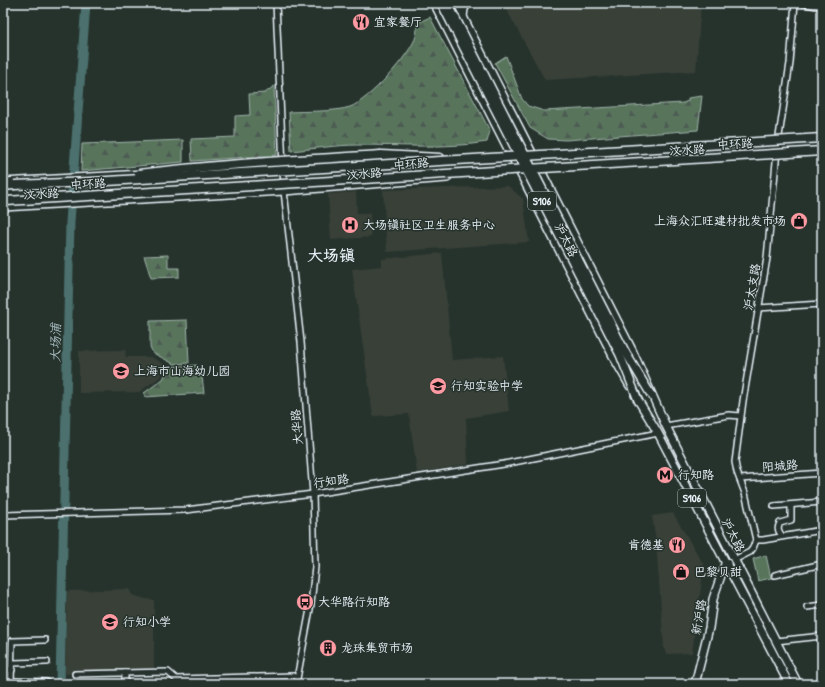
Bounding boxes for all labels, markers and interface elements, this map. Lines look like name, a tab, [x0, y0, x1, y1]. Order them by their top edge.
restaurant icon: 宜家餐厅	[351, 12, 371, 32]
place label: 宜家餐厅	[374, 13, 422, 30]
street label: 中环路	[717, 134, 753, 153]
street label: 汶水路	[669, 140, 705, 159]
street label: 中环路	[392, 153, 430, 174]
street label: 汶水路	[345, 163, 383, 184]
street label: 中环路	[70, 174, 106, 193]
street label: 汶水路	[23, 184, 59, 203]
road number: S106	[528, 192, 556, 210]
shop icon: 上海众汇旺建材批发市场	[789, 211, 809, 231]
place label: 上海众汇旺建材批发市场	[654, 212, 786, 229]
hospital icon: 大场镇社区卫生服务中心	[340, 215, 360, 235]
place label: 大场镇社区卫生服务中心	[363, 216, 495, 233]
street label: 沪太路	[551, 220, 582, 260]
district label: 大场镇	[307, 244, 355, 266]
street label: 沪太支路	[739, 262, 764, 312]
water label: 大场浦	[46, 321, 64, 363]
school or university icon: 上海市山海幼儿园	[111, 361, 131, 381]
place label: 上海市山海幼儿园	[134, 362, 230, 379]
school or university icon: 行知实验中学	[428, 376, 448, 396]
place label: 行知实验中学	[451, 377, 523, 394]
street label: 大华路	[286, 408, 307, 446]
street label: 阳城路	[761, 456, 799, 475]
metro station icon: 行知路	[655, 465, 675, 485]
place label: 行知路	[678, 466, 714, 483]
street label: 行知路	[312, 470, 350, 491]
road number: S106	[678, 489, 706, 507]
street label: 沪太路	[718, 515, 749, 555]
restaurant icon: 肯德基	[667, 535, 687, 555]
place label: 肯德基	[628, 536, 664, 553]
shop icon: 巴黎贝甜	[671, 562, 691, 582]
place label: 巴黎贝甜	[694, 563, 742, 580]
bus stop icon: 大华路行知路	[295, 592, 315, 612]
place label: 大华路行知路	[318, 593, 390, 610]
street label: 新沪路	[687, 598, 710, 636]
school or university icon: 行知小学	[100, 612, 120, 632]
place label: 行知小学	[123, 613, 171, 630]
building icon: 龙珠集贸市场	[318, 638, 338, 658]
place label: 龙珠集贸市场	[341, 639, 413, 656]

